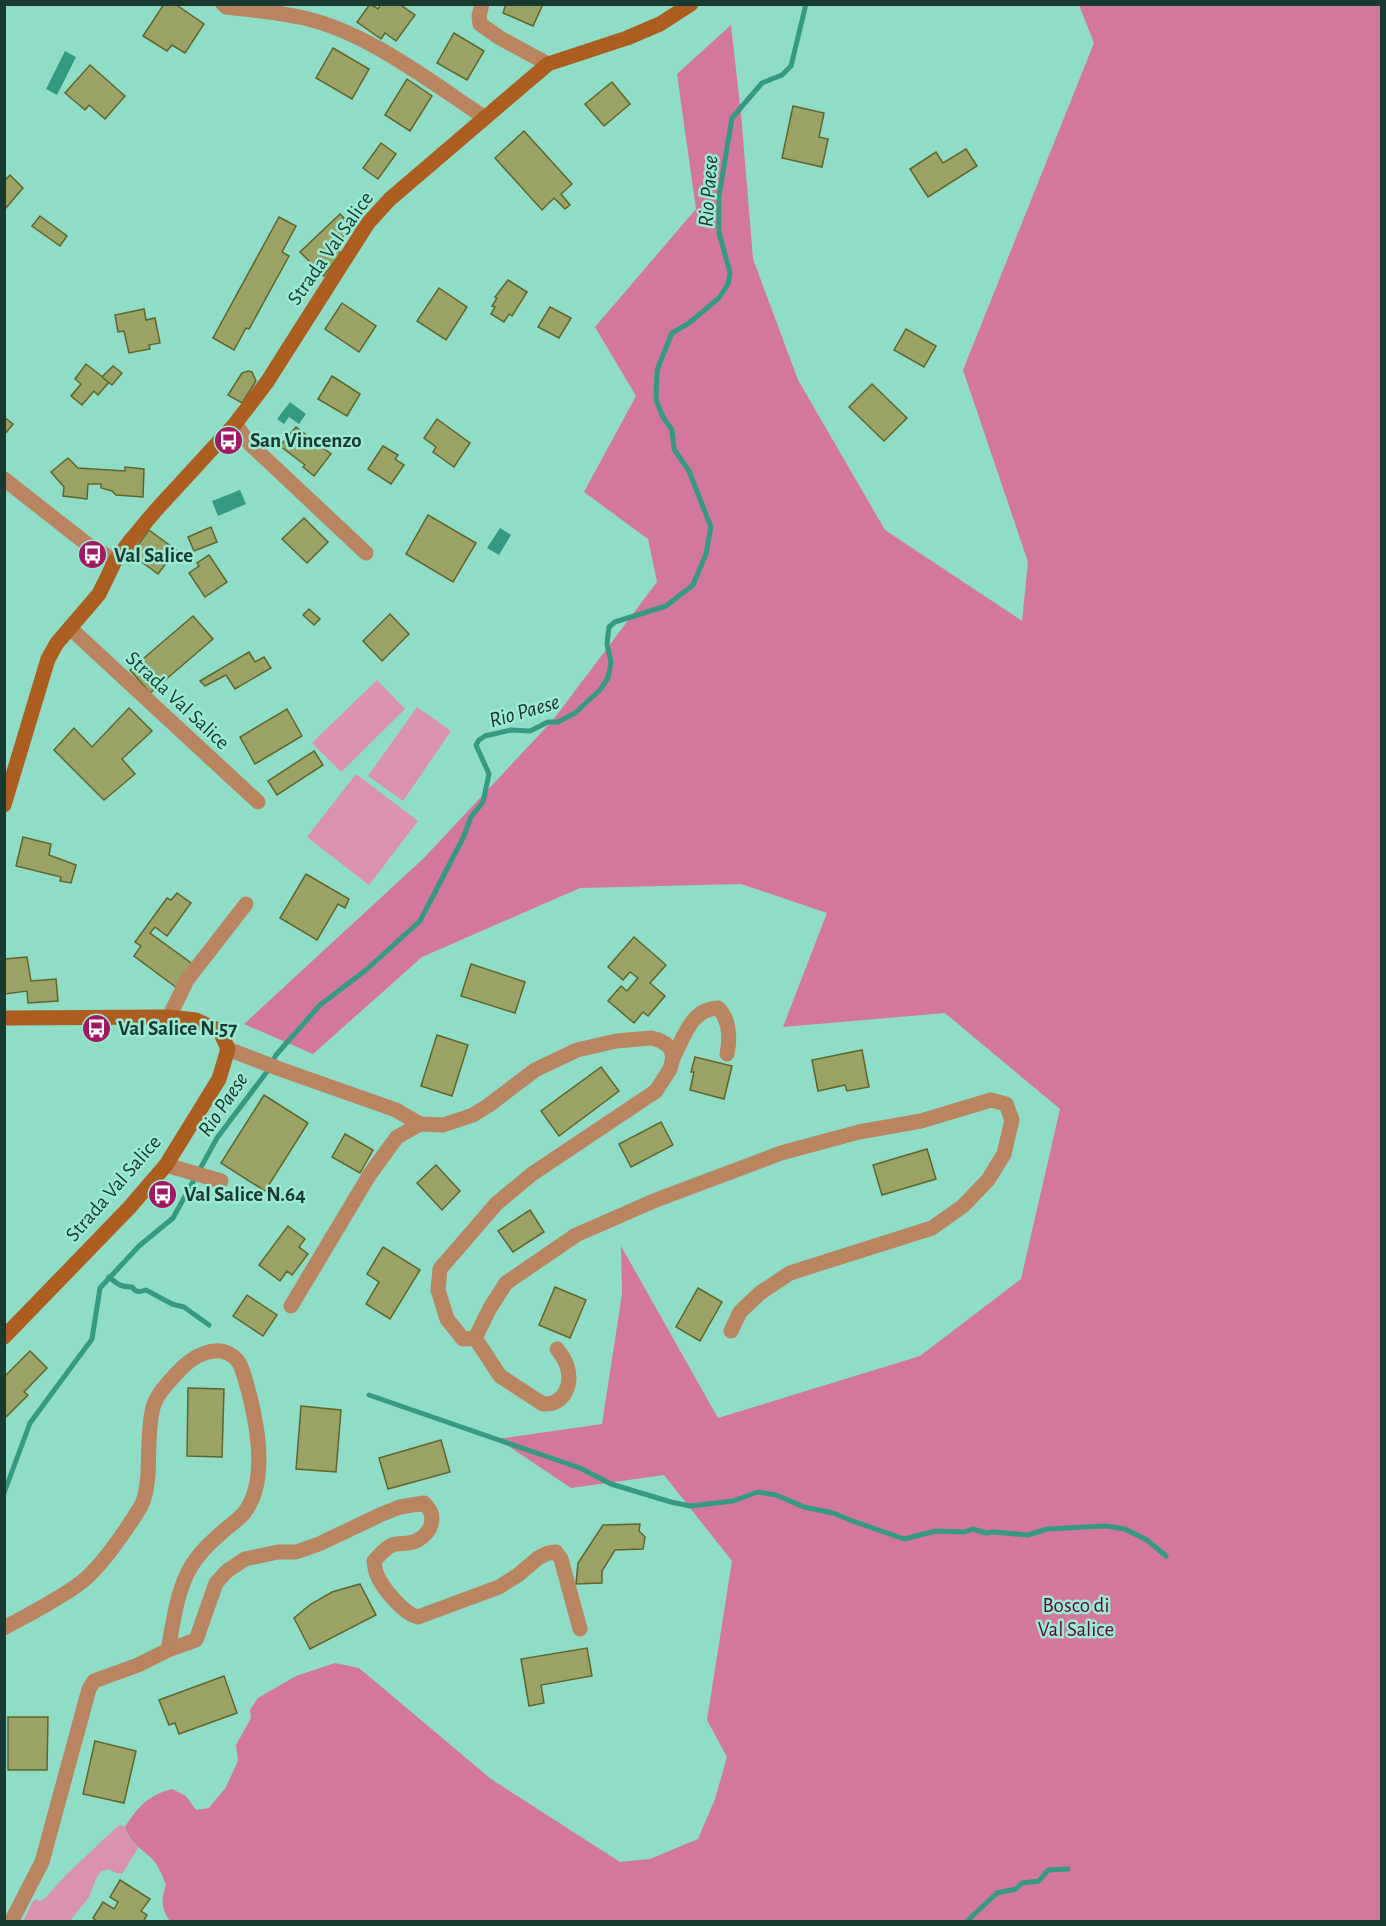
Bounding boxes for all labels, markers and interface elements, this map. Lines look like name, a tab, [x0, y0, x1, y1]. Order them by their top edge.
water label: Rio Paese	[695, 154, 721, 228]
street label: Strada Val Salice	[284, 188, 377, 309]
bus stop icon: San Vincenzo	[213, 424, 245, 456]
place label: San Vincenzo	[250, 430, 362, 451]
bus stop icon: Val Salice	[77, 539, 109, 571]
place label: Val Salice	[114, 545, 193, 566]
street label: Strada Val Salice	[122, 647, 234, 753]
water label: Rio Paese	[487, 690, 562, 731]
bus stop icon: Val Salice N.57	[81, 1012, 113, 1044]
place label: Val Salice N.57	[118, 1018, 237, 1039]
water label: Rio Paese	[194, 1069, 252, 1141]
street label: Strada Val Salice	[62, 1131, 165, 1245]
bus stop icon: Val Salice N.64	[147, 1178, 179, 1210]
place label: Val Salice N.64	[184, 1184, 306, 1205]
park label: Bosco di Val Salice	[1038, 1595, 1114, 1640]

